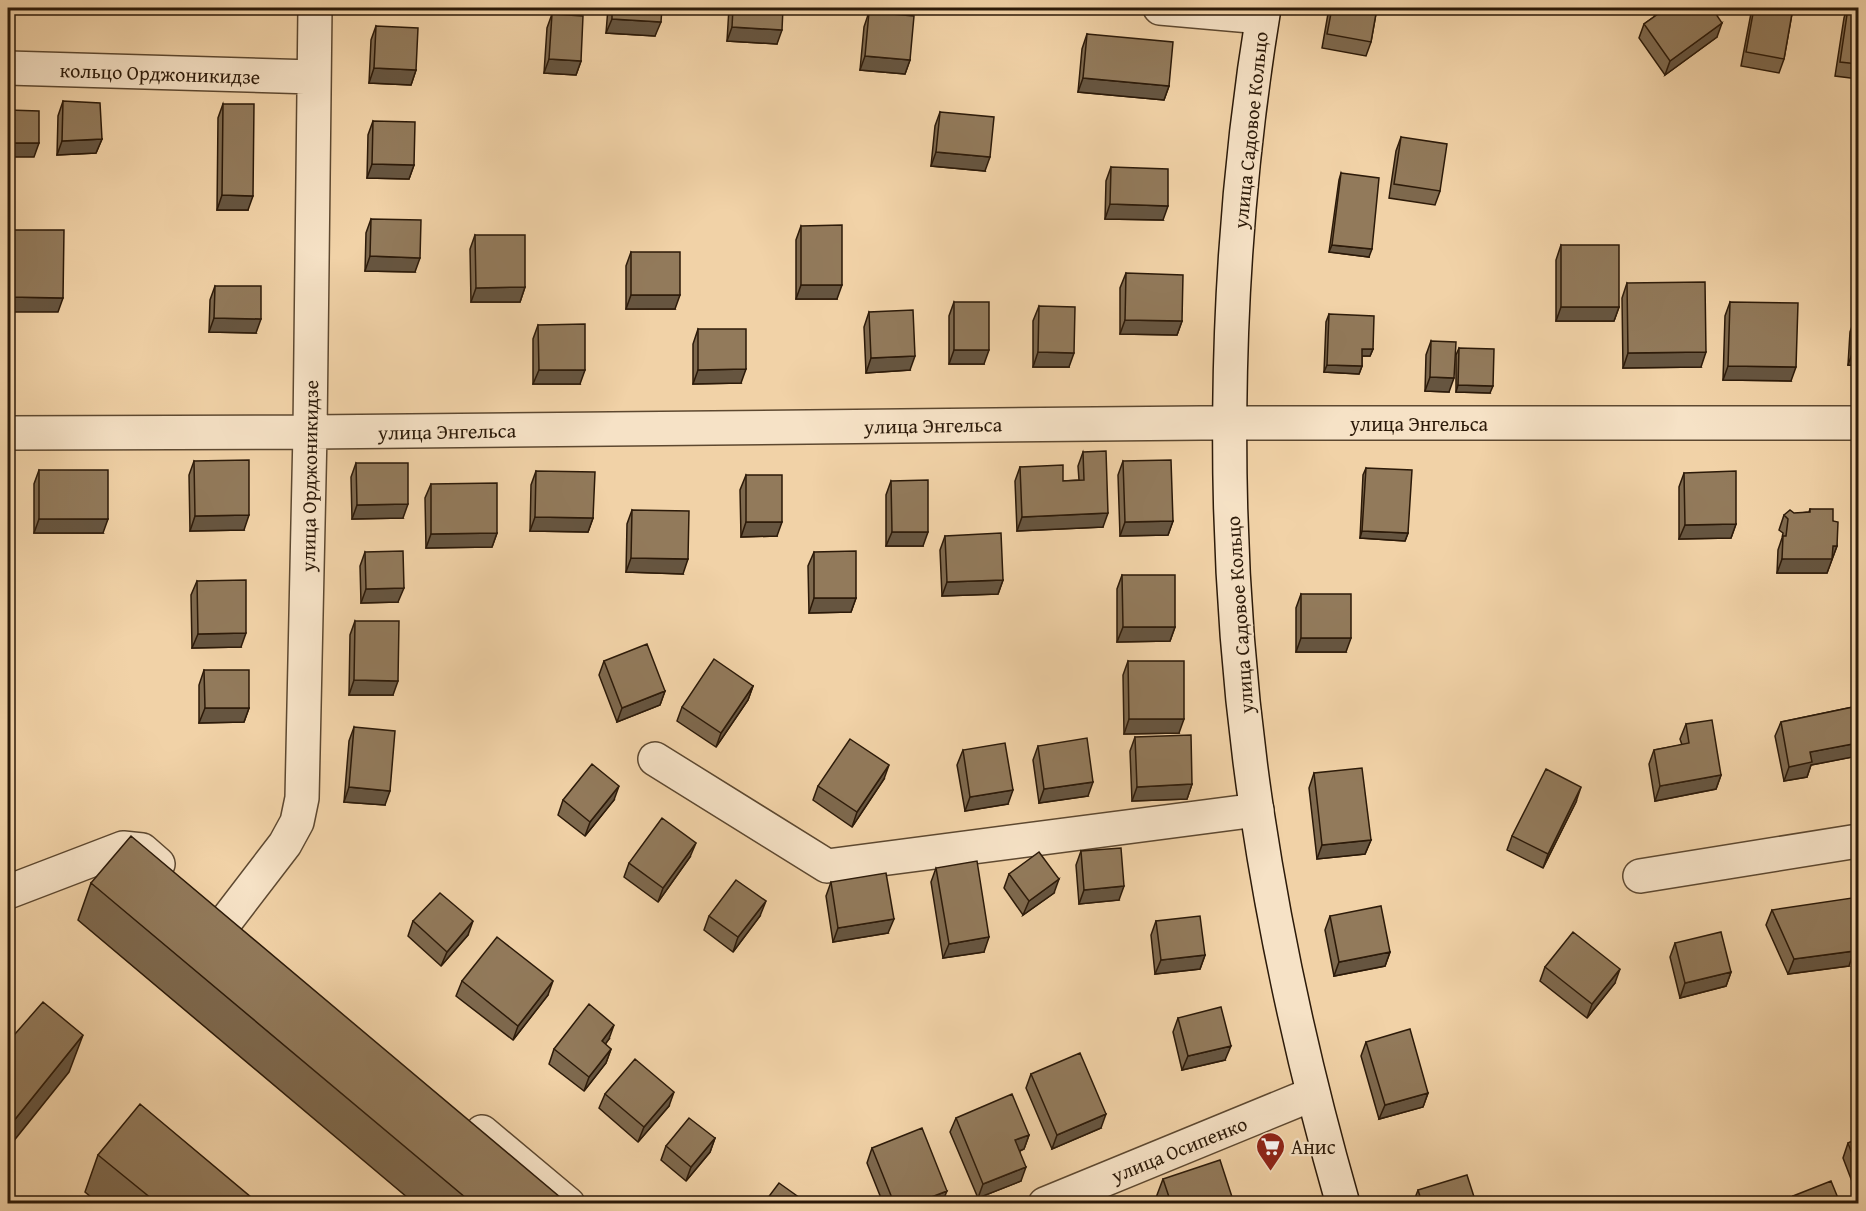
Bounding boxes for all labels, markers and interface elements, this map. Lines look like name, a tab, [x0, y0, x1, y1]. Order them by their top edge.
street label: улица Садовое Кольцо	[1225, 30, 1275, 231]
street label: кольцо Орджоникидзе	[59, 55, 261, 91]
street label: улица Орджоникидзе	[293, 380, 325, 573]
street label: улица Энгельса	[863, 409, 1003, 441]
street label: улица Энгельса	[1349, 409, 1489, 438]
street label: улица Энгельса	[377, 415, 517, 447]
street label: улица Садовое Кольцо	[1218, 515, 1260, 716]
street label: улица Осипенко	[1106, 1109, 1251, 1190]
supermarket icon: Анис	[1254, 1130, 1286, 1172]
place label: Анис	[1291, 1132, 1336, 1161]

